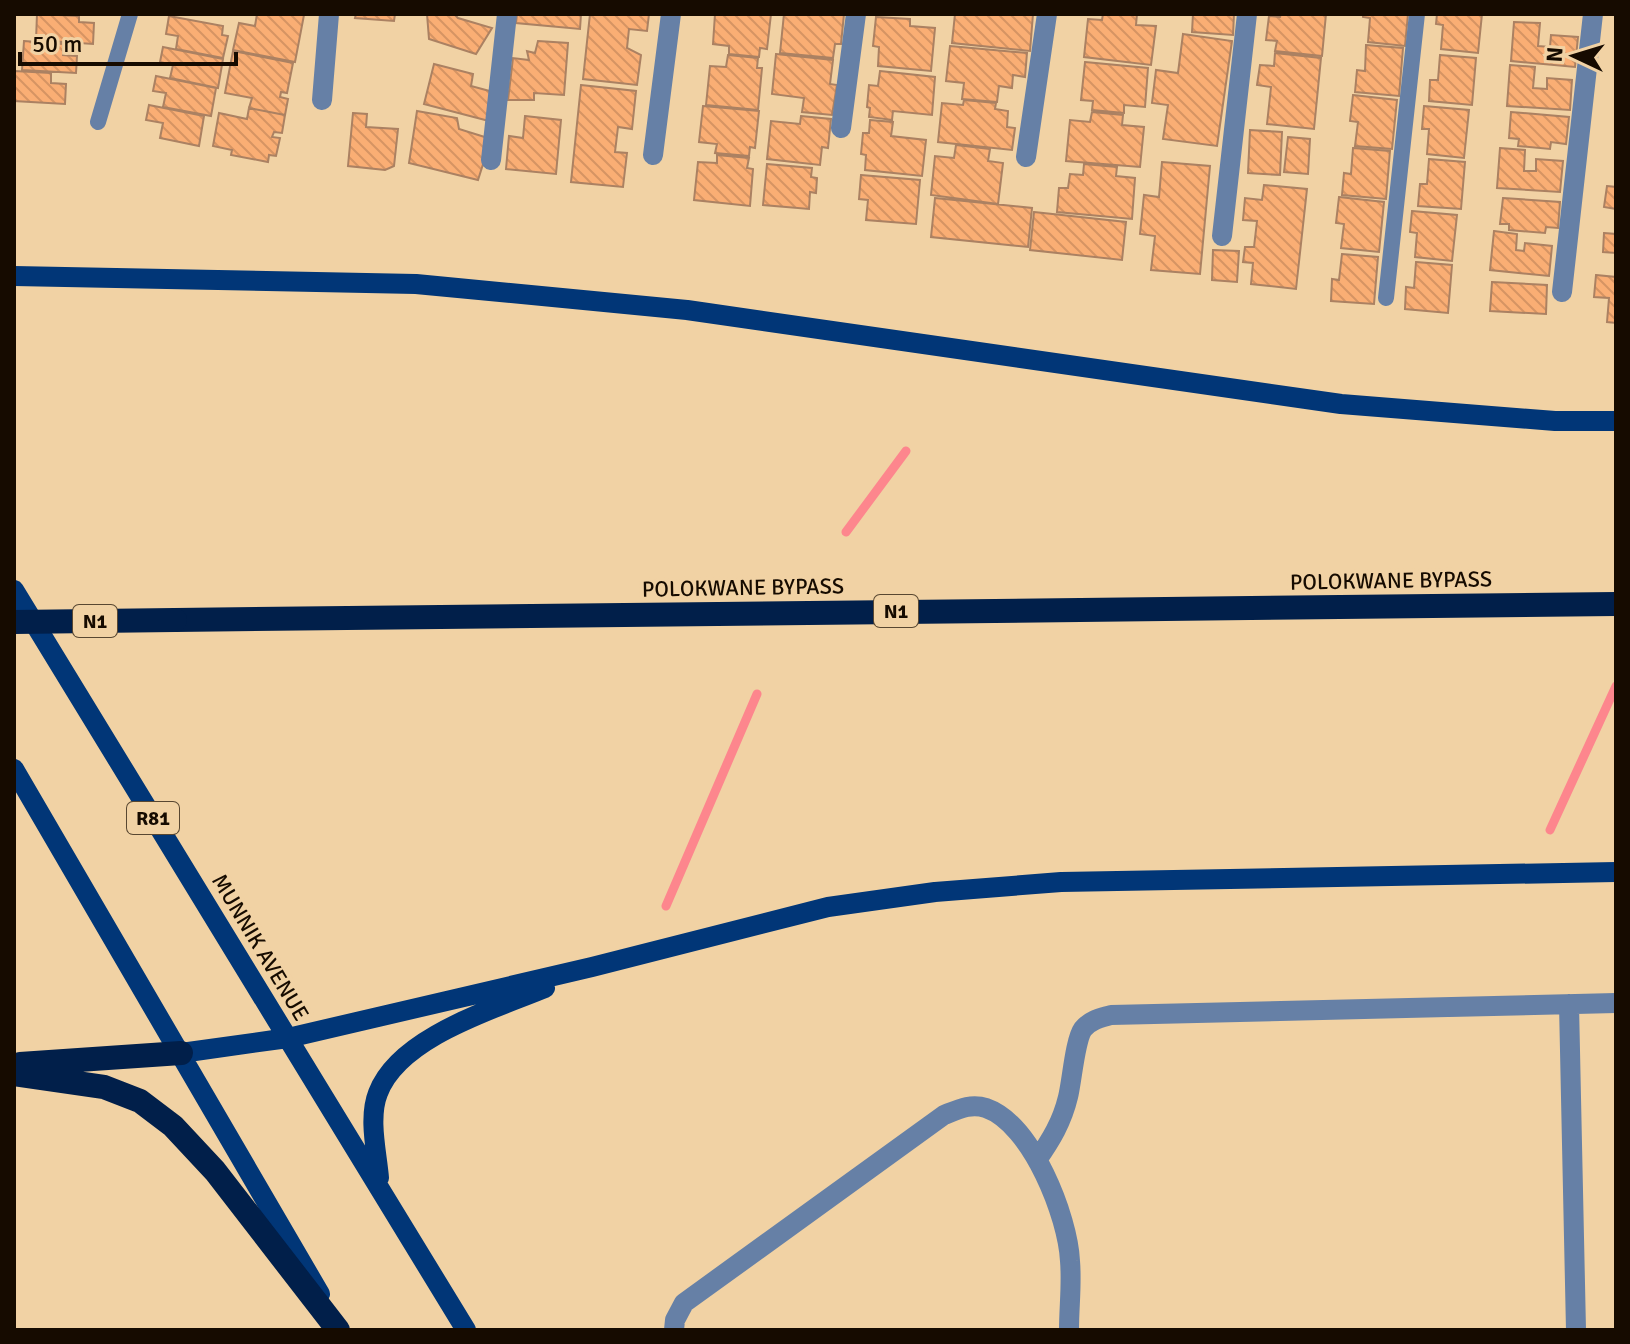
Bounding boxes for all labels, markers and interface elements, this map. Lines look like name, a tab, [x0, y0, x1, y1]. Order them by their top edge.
scale bar	[20, 16, 236, 66]
north arrow	[1534, 16, 1614, 96]
text: 50 m	[32, 29, 82, 59]
text: N	[1541, 46, 1569, 63]
street label: POLOKWANE BYPASS	[1290, 565, 1492, 596]
street label: POLOKWANE BYPASS	[642, 572, 844, 603]
road number: N1	[874, 595, 918, 627]
road number: N1	[73, 605, 117, 637]
road number: R81	[127, 802, 179, 834]
street label: MUNNIK AVENUE	[206, 869, 315, 1025]

